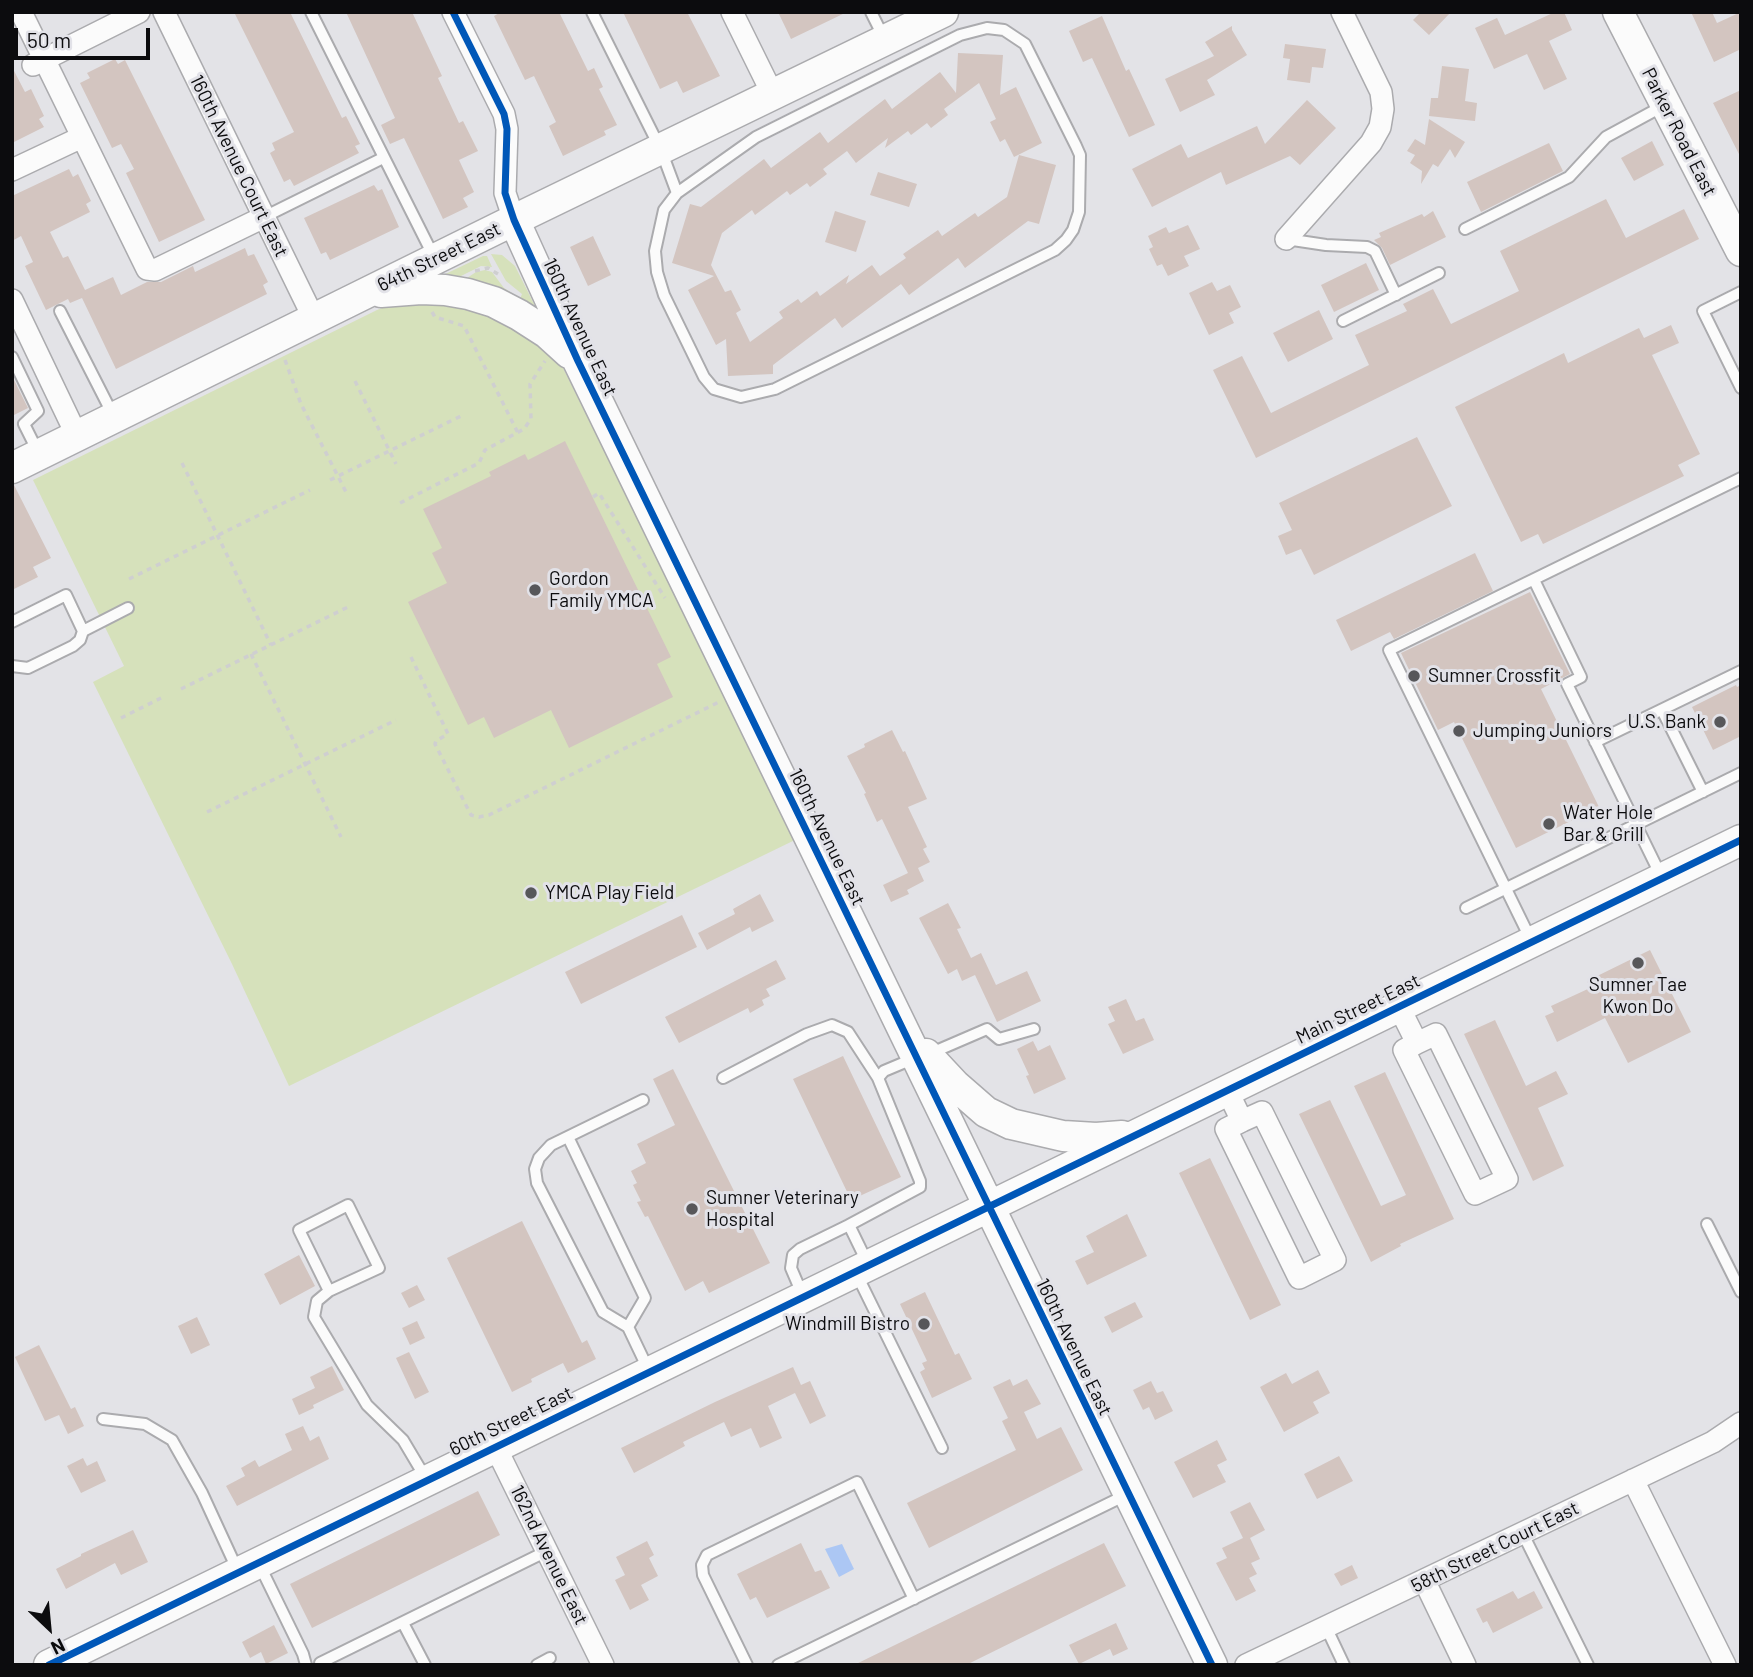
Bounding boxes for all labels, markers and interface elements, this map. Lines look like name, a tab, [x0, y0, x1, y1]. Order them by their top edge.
scale bar	[18, 14, 154, 58]
text: 50 m	[27, 27, 71, 52]
street label: Parker Road East	[1637, 64, 1721, 200]
street label: 160th Avenue Court East	[185, 71, 293, 261]
street label: 64th Street East	[374, 217, 504, 297]
street label: 160th Avenue East	[538, 254, 622, 400]
place label: Gordon Family YMCA	[549, 568, 654, 612]
marker: Gordon Family YMCA	[527, 582, 543, 598]
place label: Sumner Crossfit	[1428, 665, 1561, 687]
marker: Sumner Crossfit	[1406, 668, 1422, 684]
place label: U.S. Bank	[1628, 711, 1706, 733]
marker: U.S. Bank	[1712, 714, 1728, 730]
place label: Jumping Juniors	[1473, 720, 1612, 742]
marker: Jumping Juniors	[1451, 723, 1467, 739]
street label: 160th Avenue East	[784, 765, 870, 909]
place label: Water Hole Bar & Grill	[1563, 802, 1653, 846]
marker: Water Hole Bar & Grill	[1541, 816, 1557, 832]
place label: YMCA Play Field	[545, 882, 674, 904]
marker: YMCA Play Field	[523, 885, 539, 901]
marker: Sumner Tae Kwon Do	[1630, 955, 1646, 971]
street label: Main Street East	[1292, 969, 1424, 1049]
place label: Sumner Tae Kwon Do	[1589, 974, 1687, 1018]
place label: Sumner Veterinary Hospital	[706, 1187, 859, 1231]
marker: Sumner Veterinary Hospital	[684, 1201, 700, 1217]
street label: 160th Avenue East	[1031, 1275, 1117, 1419]
place label: Windmill Bistro	[785, 1313, 910, 1335]
marker: Windmill Bistro	[916, 1316, 932, 1332]
street label: 60th Street East	[446, 1381, 576, 1461]
street label: 162nd Avenue East	[505, 1482, 593, 1628]
street label: 58th Street Court East	[1408, 1497, 1582, 1597]
north arrow	[14, 1593, 84, 1663]
text: N	[48, 1634, 69, 1660]

